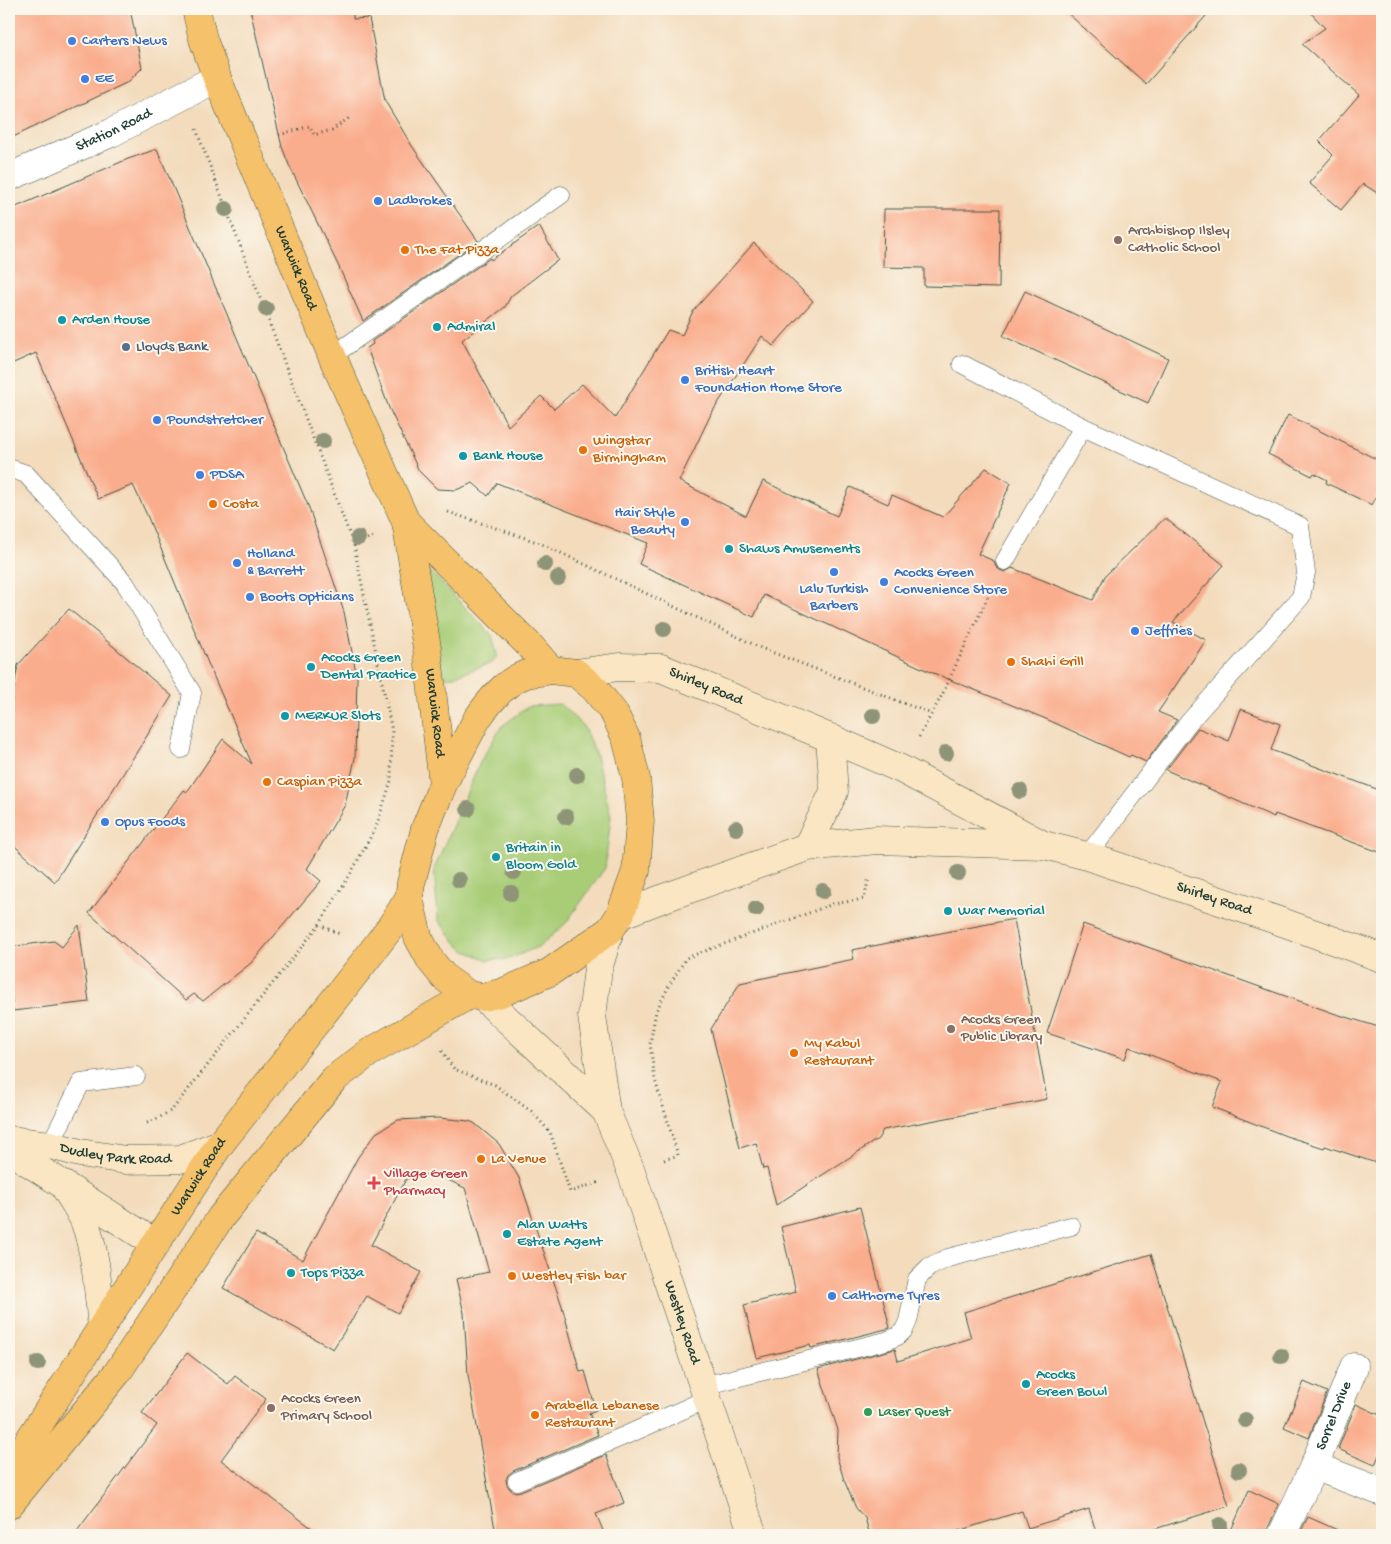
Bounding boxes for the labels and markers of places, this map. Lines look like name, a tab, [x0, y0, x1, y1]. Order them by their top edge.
place label: Carters News	[82, 32, 167, 50]
marker: Carters News	[66, 35, 78, 47]
place label: EE	[95, 70, 114, 88]
marker: EE	[79, 73, 91, 85]
place label: Ladbrokes	[388, 192, 452, 210]
marker: Ladbrokes	[372, 195, 384, 207]
place label: Archbishop Ilsley Catholic School	[1128, 222, 1230, 257]
marker: Archbishop Ilsley Catholic School	[1112, 234, 1124, 246]
place label: The Fat Pizza	[414, 241, 500, 259]
marker: The Fat Pizza	[399, 244, 411, 256]
place label: Arden House	[72, 311, 150, 329]
marker: Arden House	[56, 314, 68, 326]
place label: Admiral	[447, 318, 495, 336]
marker: Admiral	[431, 321, 443, 333]
place label: Lloyds Bank	[136, 338, 209, 356]
marker: Lloyds Bank	[120, 341, 132, 353]
place label: British Heart Foundation Home Store	[694, 362, 842, 397]
marker: British Heart Foundation Home Store	[679, 374, 691, 386]
place label: Poundstretcher	[166, 411, 265, 429]
marker: Poundstretcher	[151, 414, 163, 426]
place label: Wingstar Birmingham	[592, 432, 666, 467]
marker: Wingstar Birmingham	[577, 444, 589, 456]
place label: Bank House	[472, 447, 543, 465]
marker: Bank House	[457, 450, 469, 462]
place label: PDSA	[209, 466, 245, 484]
marker: PDSA	[194, 469, 206, 481]
place label: Costa	[223, 495, 260, 513]
marker: Costa	[207, 498, 219, 510]
place label: Hair Style Beauty	[614, 504, 676, 539]
marker: Hair Style Beauty	[679, 516, 691, 528]
place label: Shaws Amusements	[739, 540, 860, 558]
marker: Shaws Amusements	[723, 543, 735, 555]
place label: Holland & Barrett	[247, 545, 306, 580]
marker: Holland & Barrett	[231, 557, 243, 569]
place label: Acocks Green Convenience Store	[894, 564, 1007, 599]
marker: Lalu Turkish Barbers	[828, 566, 840, 578]
marker: Acocks Green Convenience Store	[878, 576, 890, 588]
place label: Lalu Turkish Barbers	[799, 580, 869, 615]
place label: Boots Opticians	[259, 588, 354, 606]
marker: Boots Opticians	[244, 591, 256, 603]
place label: Jeffries	[1145, 622, 1192, 640]
marker: Jeffries	[1129, 625, 1141, 637]
place label: Acocks Green Dental Practice	[320, 649, 416, 684]
place label: Shahi Grill	[1021, 653, 1084, 671]
marker: Shahi Grill	[1005, 656, 1017, 668]
marker: Acocks Green Dental Practice	[305, 661, 317, 673]
place label: MERKUR Slots	[295, 707, 381, 725]
marker: MERKUR Slots	[279, 710, 291, 722]
place label: Caspian Pizza	[277, 773, 362, 791]
marker: Caspian Pizza	[261, 776, 273, 788]
place label: Opus Foods	[115, 813, 186, 831]
marker: Opus Foods	[99, 816, 111, 828]
place label: Britain in Bloom Gold	[505, 839, 577, 874]
marker: Britain in Bloom Gold	[490, 851, 502, 863]
place label: War Memorial	[958, 902, 1045, 920]
marker: War Memorial	[942, 905, 954, 917]
place label: Acocks Green Public Library	[960, 1011, 1043, 1046]
marker: Acocks Green Public Library	[945, 1023, 957, 1035]
place label: My Kabul Restaurant	[804, 1035, 875, 1070]
marker: My Kabul Restaurant	[788, 1047, 800, 1059]
place label: La Venue	[491, 1150, 547, 1168]
marker: La Venue	[475, 1153, 487, 1165]
place label: Village Green Pharmacy	[383, 1165, 468, 1200]
marker: Village Green Pharmacy	[368, 1177, 380, 1189]
place label: Alan Watts Estate Agent	[517, 1216, 604, 1251]
marker: Alan Watts Estate Agent	[501, 1228, 513, 1240]
place label: Tops Pizza	[300, 1264, 365, 1282]
marker: Tops Pizza	[285, 1267, 297, 1279]
place label: Westley Fish bar	[522, 1267, 627, 1285]
marker: Westley Fish bar	[506, 1270, 518, 1282]
place label: Calthorne Tyres	[842, 1287, 940, 1305]
marker: Calthorne Tyres	[826, 1290, 838, 1302]
place label: Acocks Green Bowl	[1036, 1366, 1107, 1401]
marker: Acocks Green Bowl	[1020, 1378, 1032, 1390]
place label: Acocks Green Primary School	[280, 1390, 372, 1425]
place label: Arabella Lebanese Restaurant	[545, 1397, 660, 1432]
marker: Acocks Green Primary School	[265, 1402, 277, 1414]
place label: Laser Quest	[878, 1403, 952, 1421]
marker: Laser Quest	[862, 1406, 874, 1418]
marker: Arabella Lebanese Restaurant	[529, 1409, 541, 1421]

